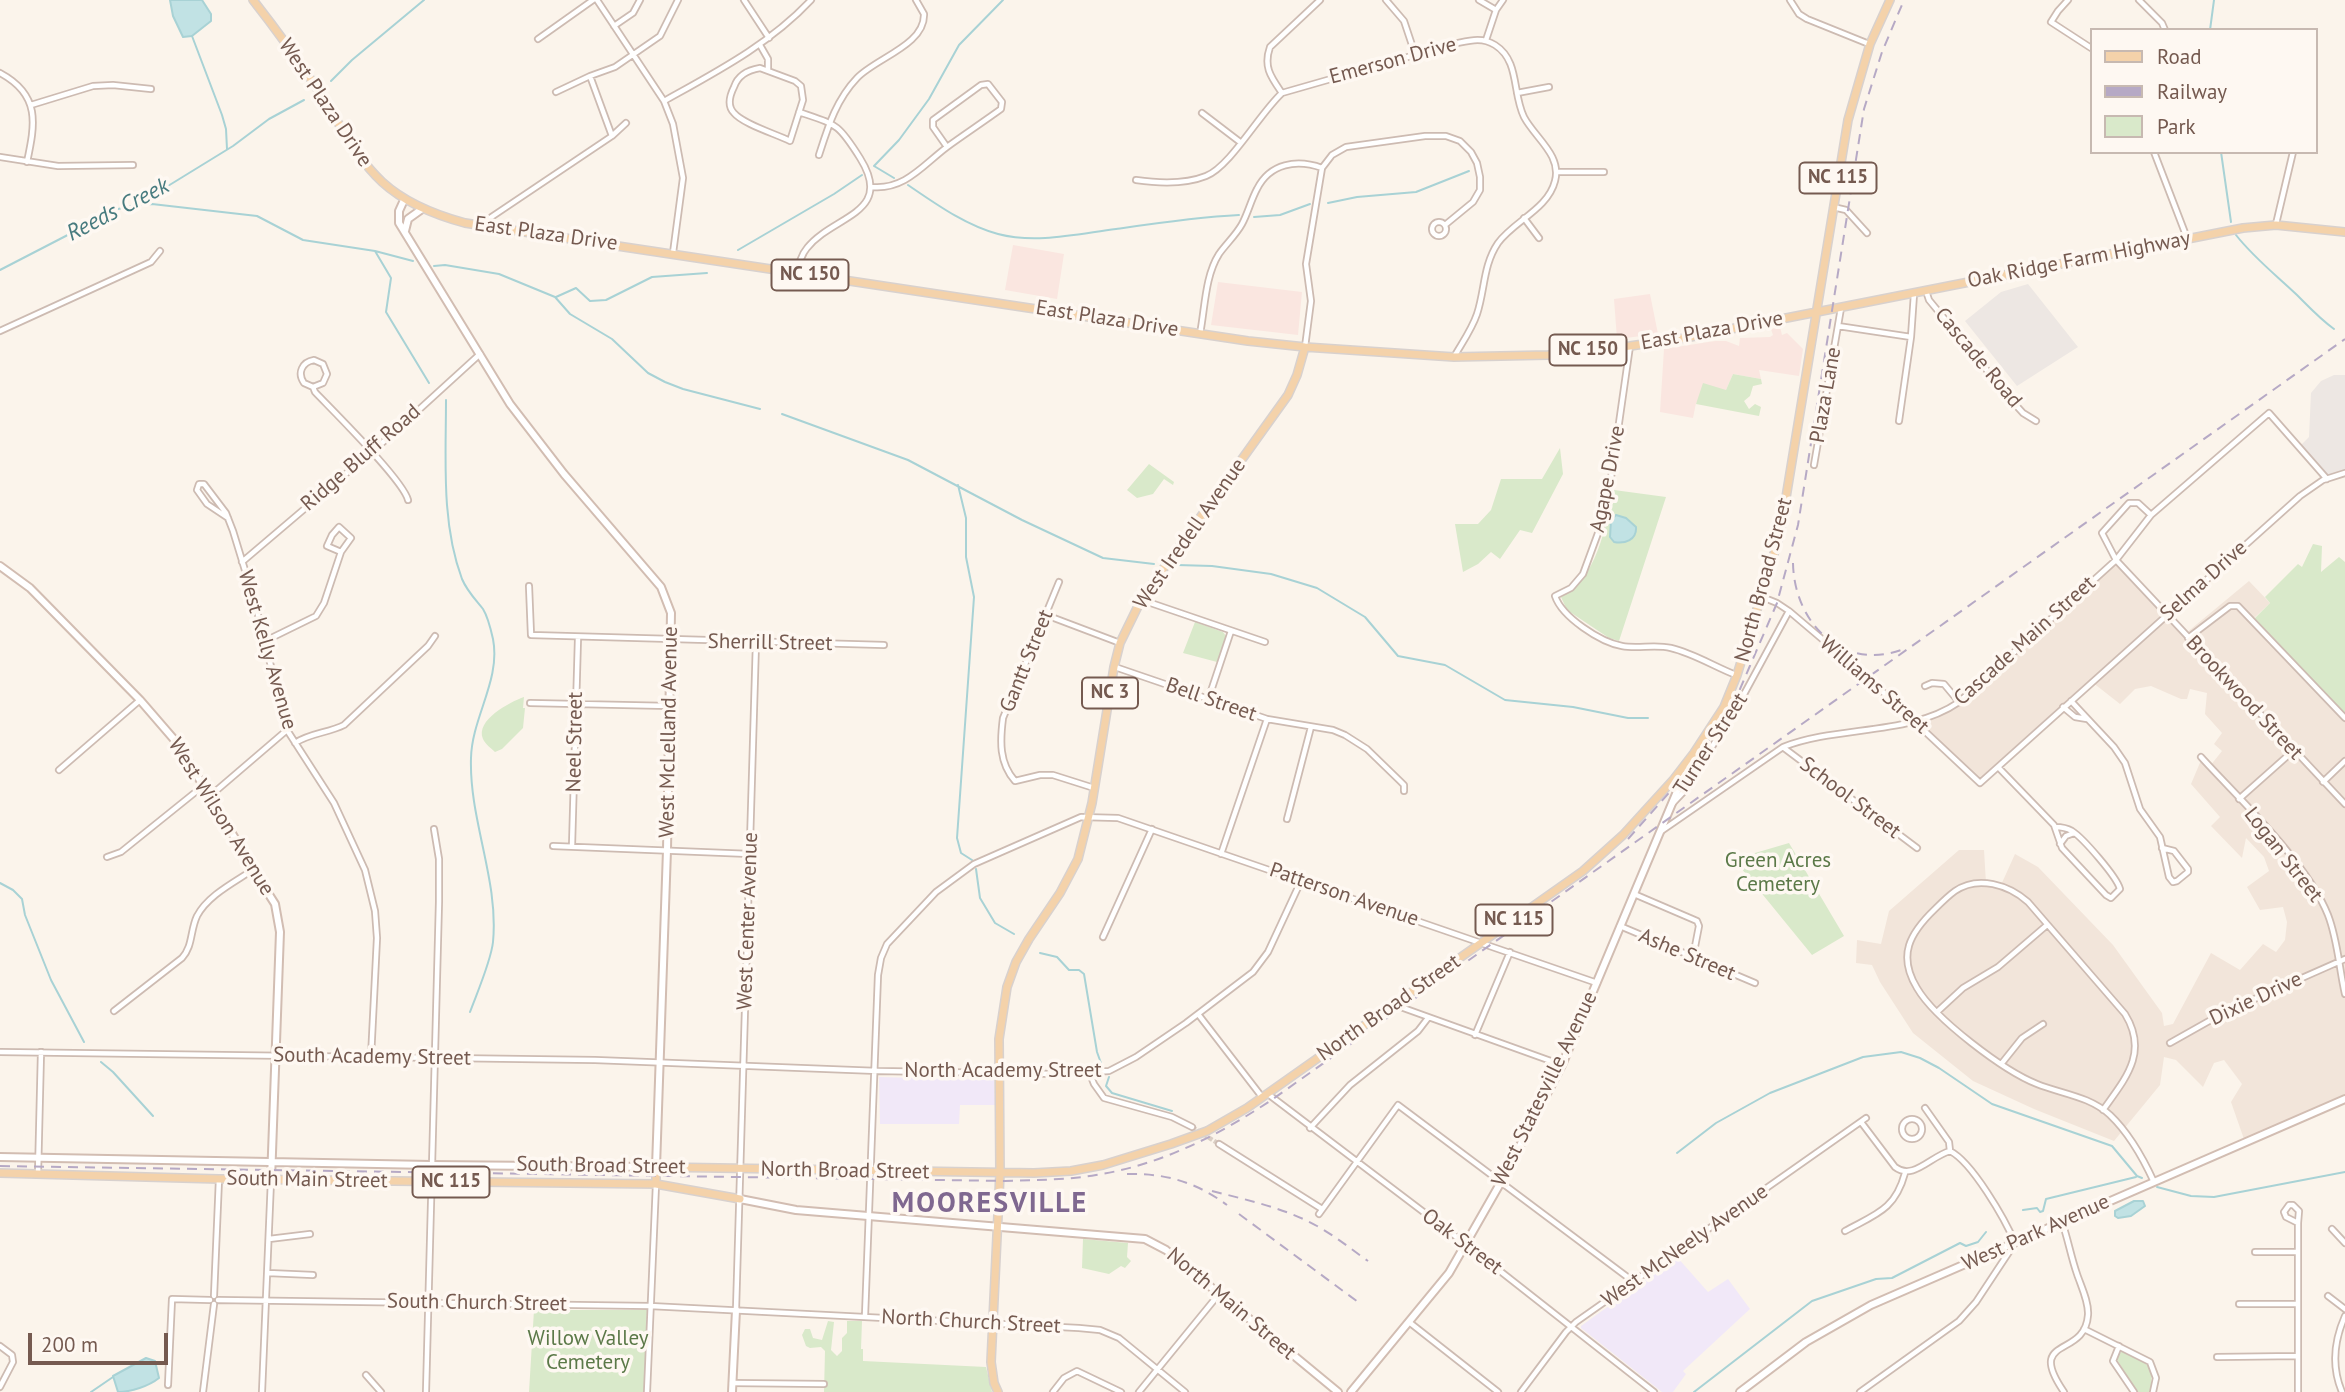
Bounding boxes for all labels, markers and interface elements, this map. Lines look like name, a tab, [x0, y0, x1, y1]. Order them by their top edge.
legend	[2090, 28, 2317, 154]
street label: Emerson Drive	[1327, 32, 1459, 90]
street label: West Plaza Drive	[273, 34, 377, 172]
text: Road	[2157, 43, 2201, 70]
text: Railway	[2157, 78, 2227, 105]
text: Park	[2157, 113, 2196, 140]
road number: NC 115	[1800, 162, 1876, 194]
water label: Reeds Creek	[62, 172, 174, 248]
street label: East Plaza Drive	[473, 212, 619, 256]
street label: Oak Ridge Farm Highway	[1965, 226, 2193, 294]
road number: NC 150	[772, 260, 848, 290]
street label: East Plaza Drive	[1034, 295, 1180, 343]
street label: Cascade Road	[1929, 303, 2027, 413]
street label: East Plaza Drive	[1639, 306, 1785, 356]
road number: NC 150	[1550, 334, 1626, 366]
street label: Plaza Lane	[1805, 345, 1847, 445]
street label: Ridge Bluff Road	[296, 399, 426, 517]
street label: Agape Drive	[1585, 423, 1631, 535]
street label: West Iredell Avenue	[1129, 454, 1251, 614]
street label: North Broad Street	[1730, 495, 1798, 665]
street label: Selma Drive	[2155, 535, 2253, 627]
street label: West Kelly Avenue	[232, 567, 302, 733]
street label: Cascade Main Street	[1949, 571, 2101, 711]
street label: Gantt Street	[995, 606, 1059, 716]
street label: West McLelland Avenue	[655, 626, 683, 838]
street label: Sherrill Street	[707, 629, 833, 657]
street label: Williams Street	[1814, 631, 1934, 739]
street label: Brookwood Street	[2180, 631, 2308, 765]
street label: Bell Street	[1162, 673, 1260, 727]
road number: NC 3	[1082, 678, 1138, 708]
street label: Turner Street	[1669, 688, 1753, 800]
street label: Neel Street	[562, 691, 588, 793]
street label: West Wilson Avenue	[162, 734, 280, 900]
street label: School Street	[1795, 752, 1905, 844]
street label: Logan Street	[2238, 803, 2328, 907]
street label: West Center Avenue	[732, 832, 764, 1010]
park label: Green Acres Cemetery	[1725, 848, 1831, 898]
street label: Patterson Avenue	[1266, 858, 1422, 932]
road number: NC 115	[1476, 904, 1552, 936]
street label: Ashe Street	[1635, 923, 1739, 987]
street label: North Broad Street	[1313, 949, 1465, 1067]
street label: Dixie Drive	[2206, 967, 2306, 1031]
street label: West Statesville Avenue	[1487, 987, 1603, 1191]
street label: South Academy Street	[273, 1043, 471, 1071]
street label: North Academy Street	[904, 1058, 1102, 1084]
street label: South Broad Street	[516, 1152, 686, 1180]
street label: North Broad Street	[760, 1157, 930, 1185]
street label: South Main Street	[226, 1166, 388, 1194]
road number: NC 115	[412, 1166, 490, 1198]
street label: West McNeely Avenue	[1597, 1179, 1773, 1313]
district label: MOORESVILLE	[893, 1187, 1087, 1221]
street label: West Park Avenue	[1958, 1189, 2114, 1277]
street label: Oak Street	[1417, 1204, 1507, 1280]
street label: North Main Street	[1161, 1243, 1301, 1365]
street label: South Church Street	[387, 1289, 567, 1317]
street label: North Church Street	[881, 1305, 1061, 1339]
scale bar	[32, 1318, 172, 1362]
park label: Willow Valley Cemetery	[528, 1326, 648, 1376]
text: 200 m	[41, 1331, 98, 1358]

